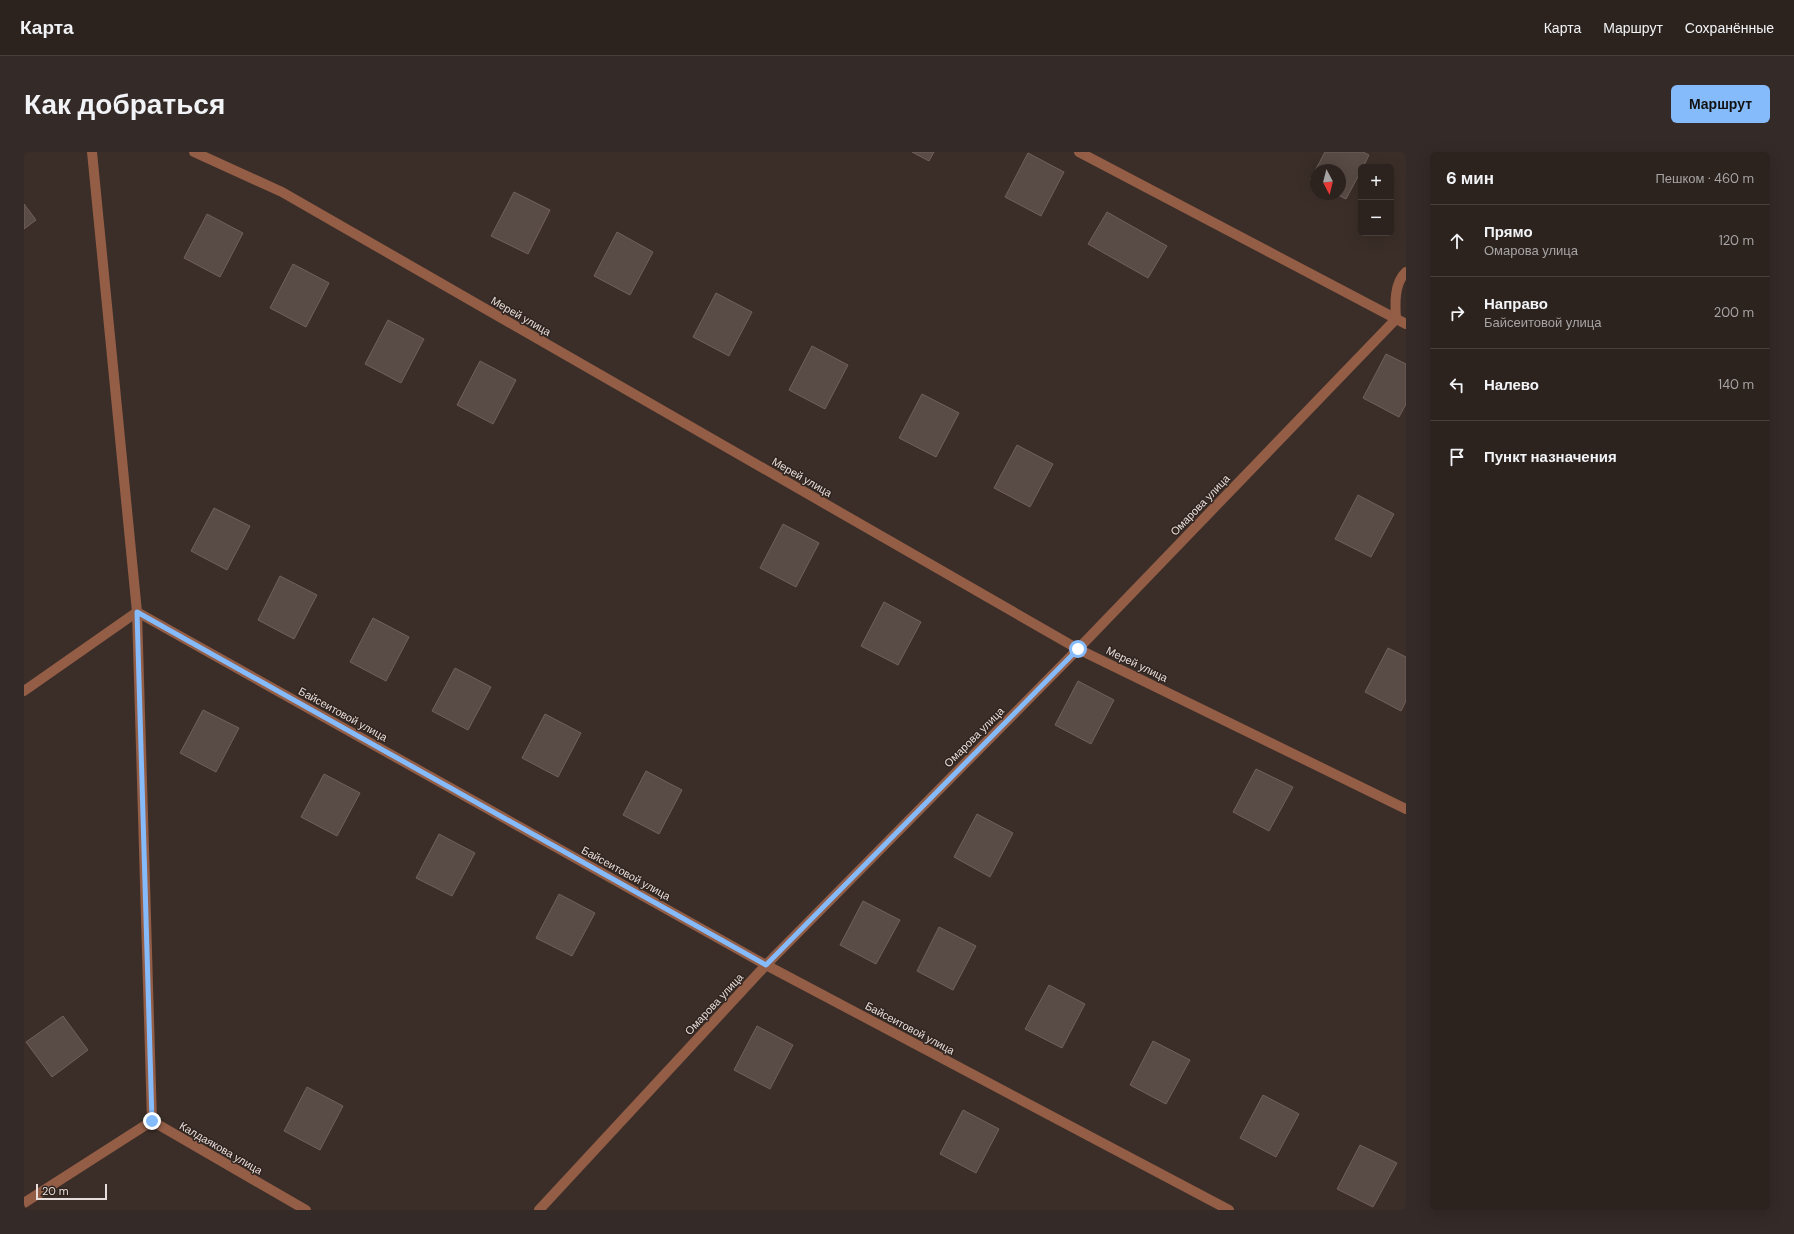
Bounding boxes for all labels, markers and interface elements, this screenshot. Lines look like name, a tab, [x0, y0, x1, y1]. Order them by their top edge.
text: Карта	[20, 15, 74, 40]
text: Карта	[1544, 19, 1581, 37]
text: Маршрут	[1603, 19, 1663, 37]
text: Сохранённые	[1685, 19, 1774, 37]
button: Маршрут	[1671, 85, 1770, 123]
text: Как добраться	[24, 86, 225, 123]
north arrow	[1310, 164, 1346, 200]
map controls	[1358, 164, 1394, 236]
button: +	[1358, 164, 1394, 200]
text: 6 мин	[1446, 167, 1494, 189]
text: Пешком · 460 m	[1656, 170, 1754, 187]
button: −	[1358, 200, 1394, 236]
text: Прямо	[1484, 222, 1533, 242]
icon: ahead	[1446, 230, 1468, 252]
text: 120 m	[1719, 232, 1754, 249]
text: Омарова улица	[1484, 242, 1578, 259]
street label: Мерей улица	[489, 293, 554, 339]
text: Направо	[1484, 294, 1548, 314]
icon: right	[1446, 302, 1468, 324]
text: 200 m	[1714, 304, 1754, 321]
text: Байсеитовой улица	[1484, 314, 1602, 331]
icon: left	[1446, 374, 1468, 396]
text: Налево	[1484, 375, 1539, 395]
text: 140 m	[1718, 376, 1754, 393]
icon: arrive	[1446, 446, 1468, 468]
text: Пункт назначения	[1484, 447, 1617, 467]
street label: Мерей улица	[770, 454, 835, 500]
street label: Омарова улица	[1167, 471, 1233, 538]
route start	[1069, 640, 1087, 658]
street label: Мерей улица	[1104, 643, 1171, 685]
street label: Байсеитовой улица	[296, 684, 391, 745]
street label: Омарова улица	[941, 703, 1008, 770]
street label: Байсеитовой улица	[579, 843, 674, 904]
street label: Омарова улица	[682, 970, 747, 1038]
street label: Байсеитовой улица	[863, 998, 958, 1058]
route end	[143, 1112, 161, 1130]
street label: Калдаякова улица	[177, 1119, 266, 1178]
scale bar	[36, 1182, 107, 1201]
text: 20 m	[42, 1184, 68, 1198]

